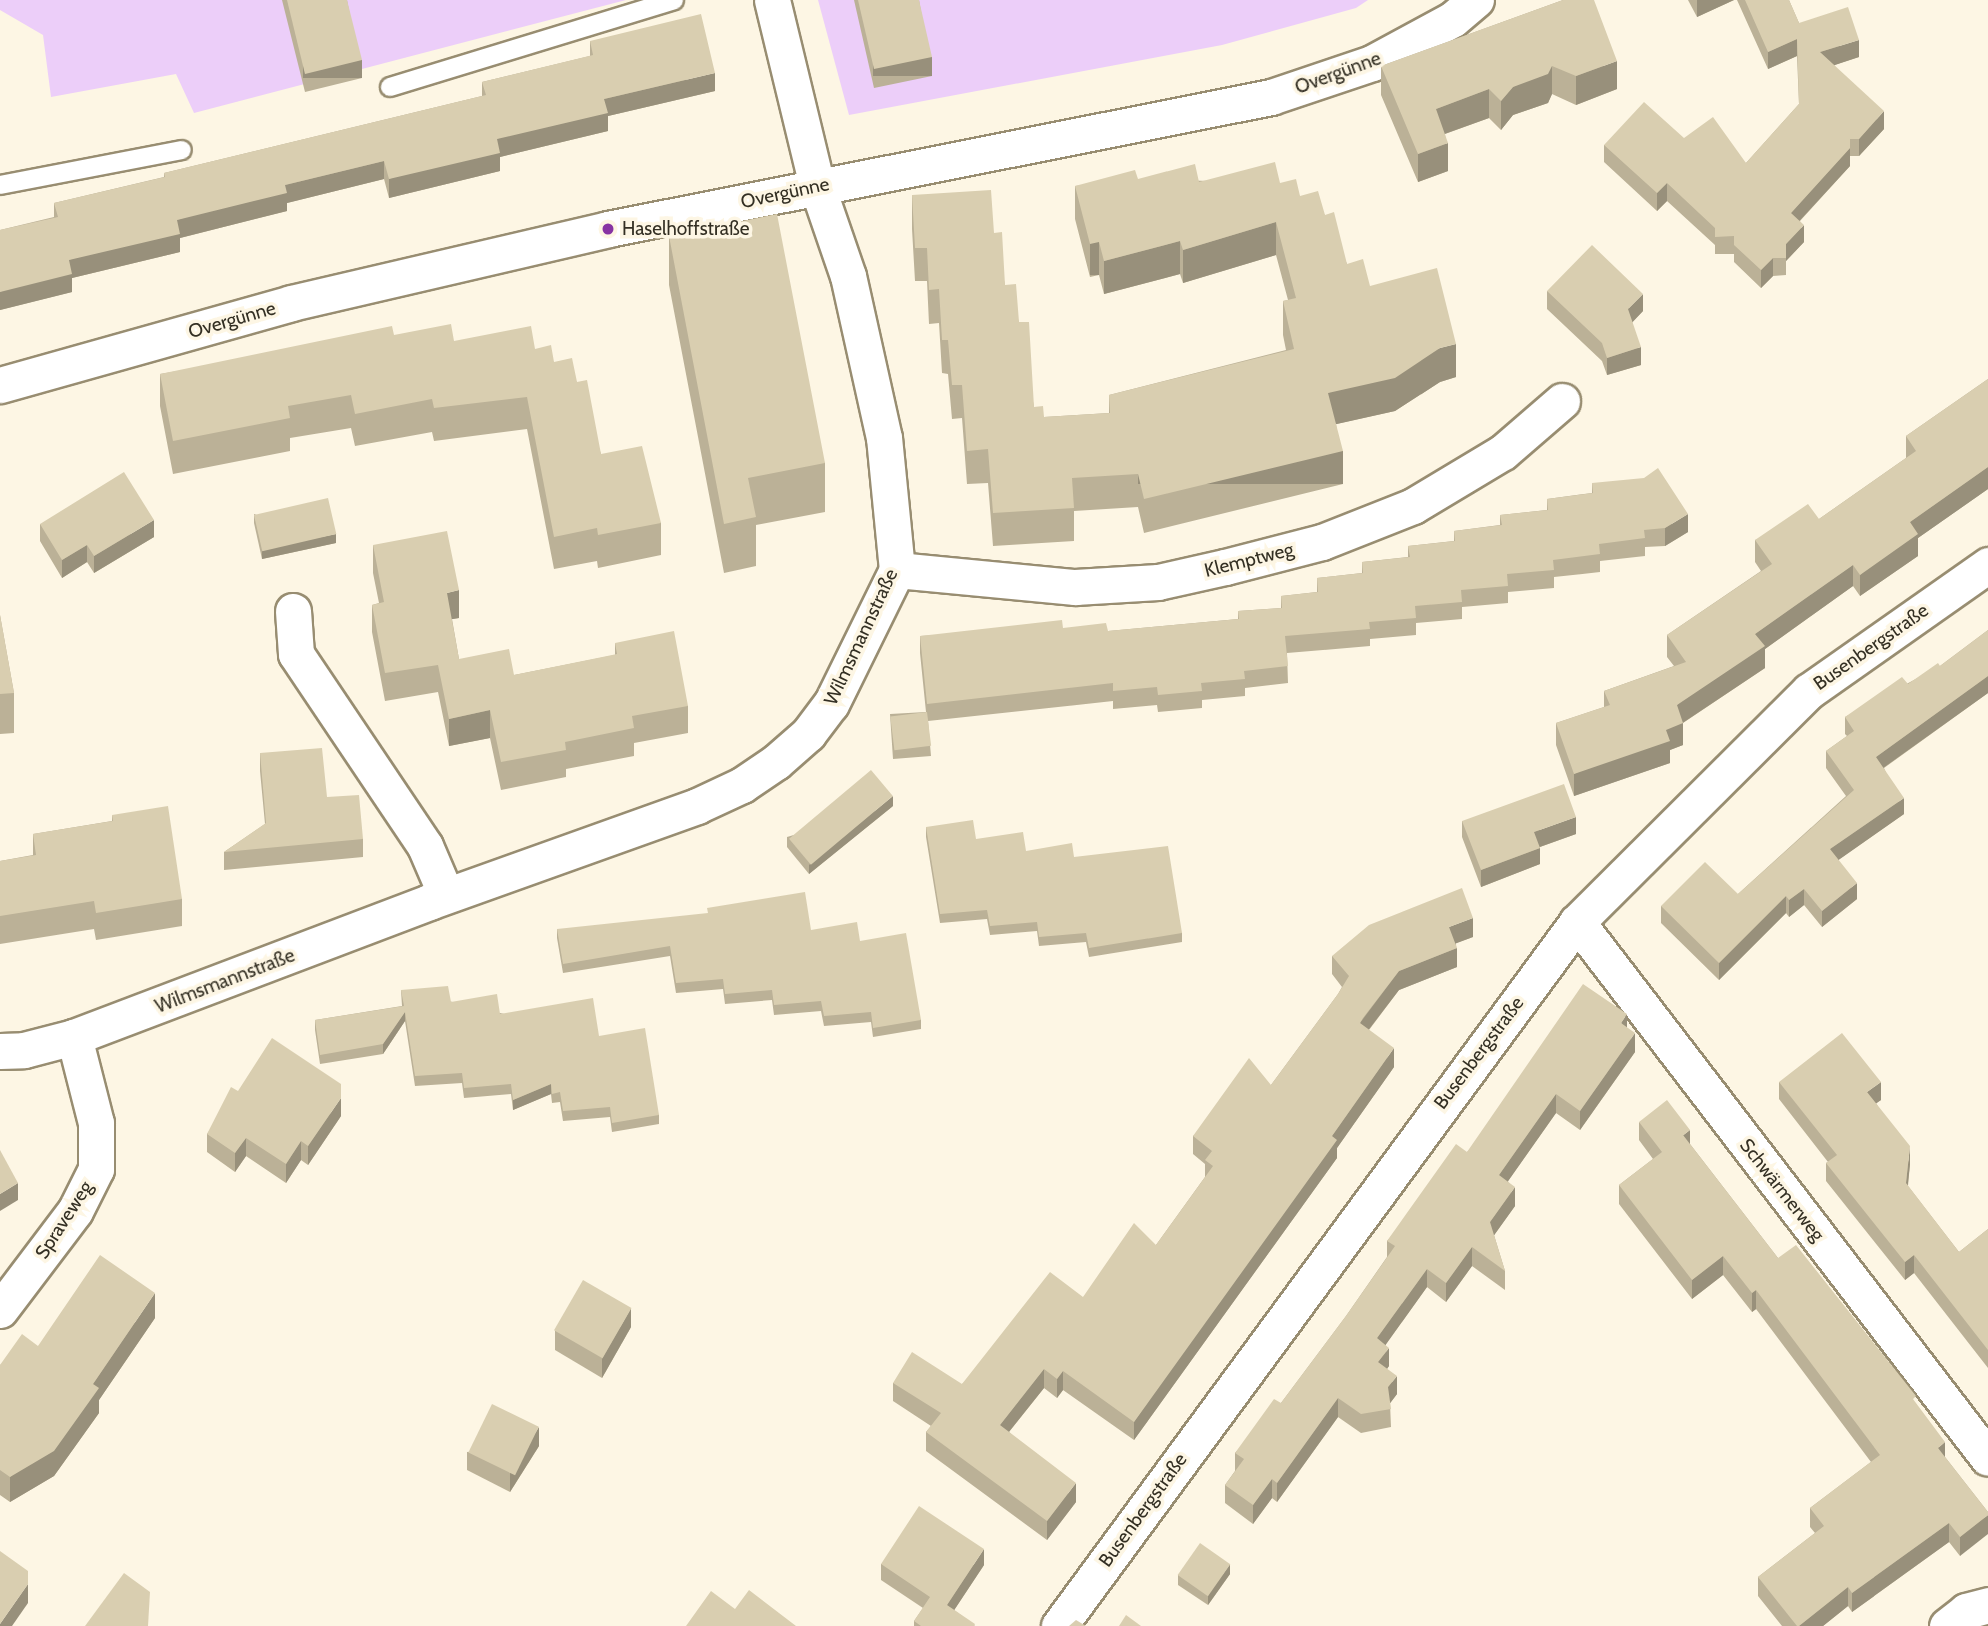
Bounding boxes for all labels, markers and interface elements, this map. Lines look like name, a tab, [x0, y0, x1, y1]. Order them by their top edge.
street label: Overgünne	[1292, 47, 1384, 99]
street label: Overgünne	[739, 173, 831, 213]
place label: Haselhoffstraße	[622, 218, 750, 240]
marker: Haselhoffstraße	[600, 221, 616, 237]
street label: Overgünne	[186, 297, 278, 343]
street label: Klemptweg	[1202, 538, 1296, 582]
street label: Wilmsmannstraße	[819, 565, 903, 709]
street label: Busenbergstraße	[1809, 599, 1933, 695]
street label: Wilmsmannstraße	[152, 944, 298, 1018]
street label: Busenbergstraße	[1429, 992, 1529, 1114]
street label: Schwärmerweg	[1735, 1134, 1829, 1246]
street label: Spraveweg	[30, 1177, 98, 1263]
street label: Busenbergstraße	[1094, 1449, 1192, 1571]

